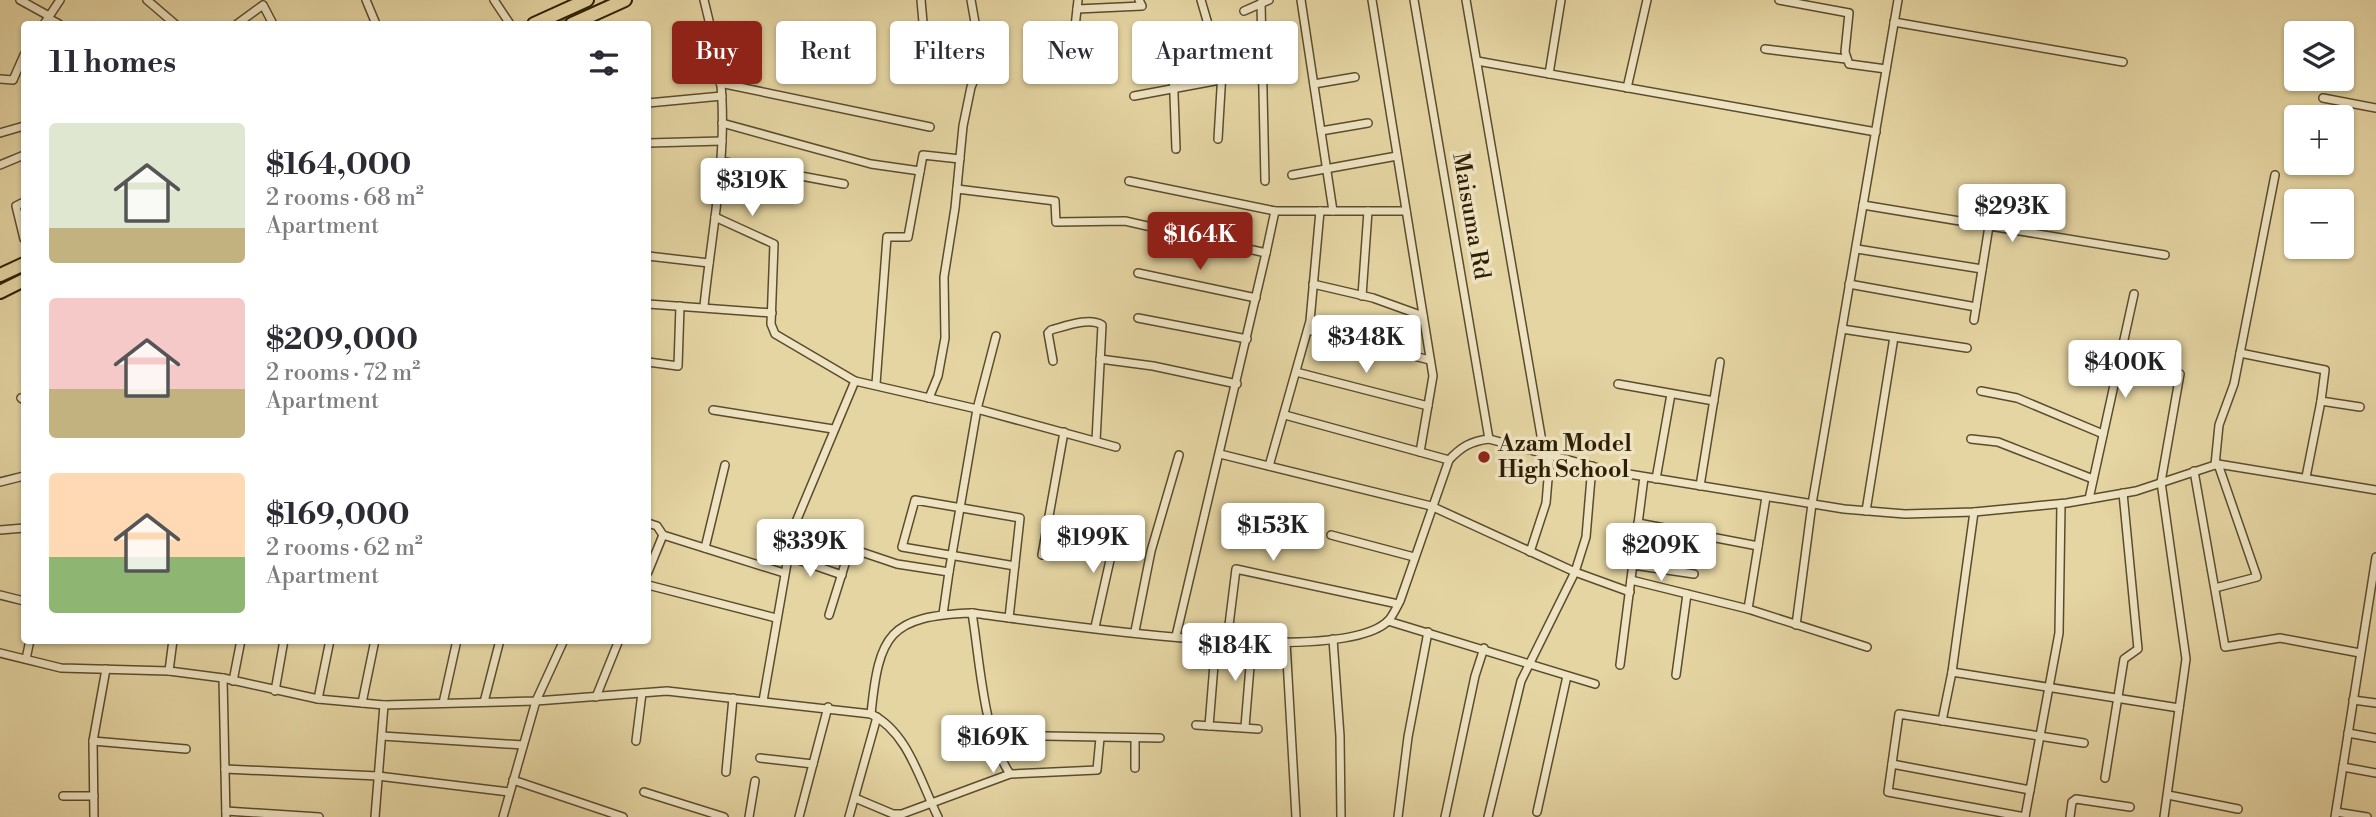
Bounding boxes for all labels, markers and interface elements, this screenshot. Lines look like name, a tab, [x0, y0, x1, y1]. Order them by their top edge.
chip: Buy	[672, 21, 762, 84]
chip: Rent	[776, 21, 876, 84]
chip: Filters	[890, 21, 1009, 84]
chip: New	[1023, 21, 1118, 84]
chip: Apartment	[1132, 21, 1298, 84]
map controls	[2284, 21, 2354, 259]
button: layers	[2284, 21, 2354, 91]
text: 11 homes	[49, 44, 176, 82]
icon: filters	[585, 44, 623, 82]
button: +	[2284, 105, 2354, 175]
text: $164,000	[266, 146, 411, 184]
street label: Maisuma Rd	[1446, 150, 1496, 282]
icon: home	[105, 151, 189, 235]
pin: $319K	[703, 158, 801, 218]
text: $319K	[717, 167, 787, 195]
text: 2 rooms · 68 m²	[266, 184, 424, 212]
pin: $293K	[1963, 184, 2061, 244]
button: −	[2284, 189, 2354, 259]
text: $293K	[1974, 193, 2050, 221]
text: Apartment	[266, 212, 379, 240]
pin: $164K	[1151, 212, 1249, 272]
text: $164K	[1164, 221, 1236, 249]
pin: $348K	[1317, 316, 1415, 375]
text: $209,000	[266, 321, 418, 359]
text: $348K	[1328, 324, 1404, 352]
icon: home	[105, 326, 189, 410]
pin: $400K	[2076, 340, 2174, 400]
text: $400K	[2084, 349, 2166, 377]
text: 2 rooms · 72 m²	[266, 359, 420, 387]
text: Apartment	[266, 387, 379, 415]
place label: Azam Model High School	[1497, 430, 1632, 484]
marker: Azam Model High School	[1476, 449, 1492, 465]
text: $169,000	[266, 496, 410, 534]
icon: home	[105, 501, 189, 585]
pin: $153K	[1224, 504, 1322, 563]
text: $153K	[1237, 512, 1309, 540]
pin: $199K	[1044, 516, 1142, 575]
pin: $339K	[761, 520, 859, 579]
text: $199K	[1057, 524, 1129, 552]
pin: $209K	[1612, 524, 1710, 583]
text: $339K	[773, 528, 847, 556]
text: $209K	[1622, 532, 1700, 560]
text: 2 rooms · 62 m²	[266, 534, 423, 562]
text: Apartment	[266, 562, 379, 590]
pin: $184K	[1186, 624, 1284, 683]
text: $184K	[1198, 632, 1272, 660]
pin: $169K	[944, 716, 1042, 775]
text: $169K	[957, 724, 1029, 752]

